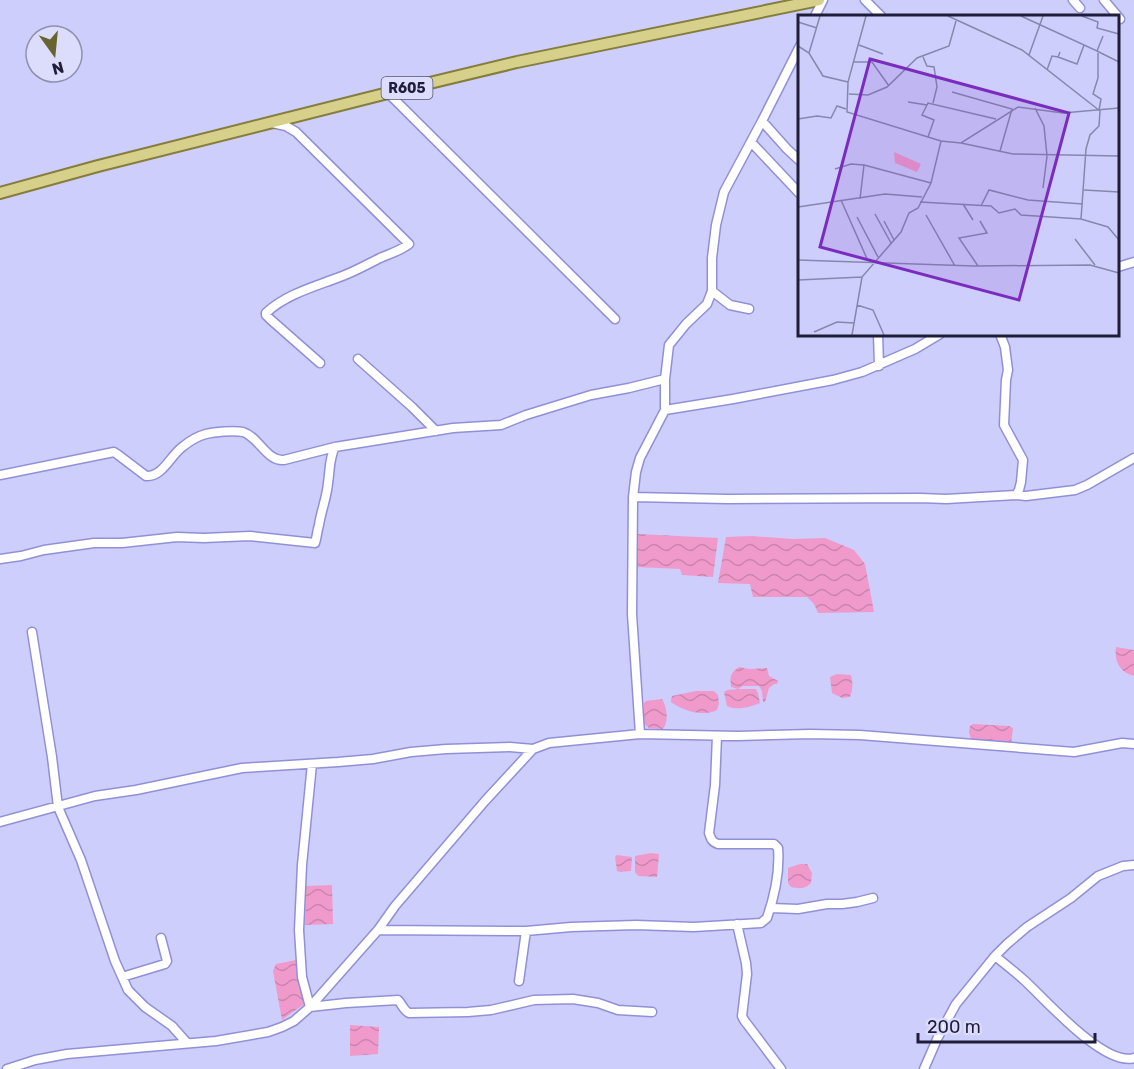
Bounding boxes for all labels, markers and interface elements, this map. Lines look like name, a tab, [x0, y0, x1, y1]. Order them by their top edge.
inset map	[798, 15, 1119, 336]
north arrow	[24, 24, 84, 84]
text: N	[50, 57, 66, 79]
road number: R605	[382, 77, 432, 99]
scale bar	[918, 1006, 1095, 1044]
text: 200 m	[927, 1016, 981, 1038]

